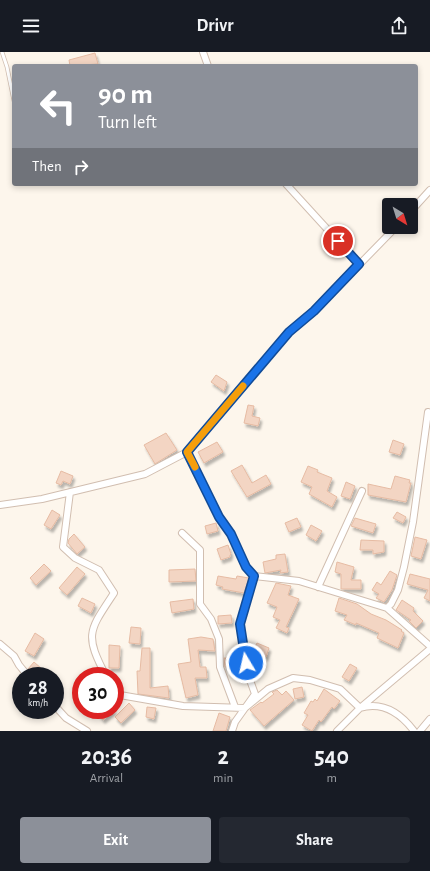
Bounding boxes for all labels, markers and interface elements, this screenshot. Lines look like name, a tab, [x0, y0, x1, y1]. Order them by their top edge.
icon: menu	[20, 15, 42, 37]
icon: share	[388, 15, 410, 37]
text: Drivr	[197, 17, 233, 35]
icon: left	[32, 80, 84, 132]
text: 90 m	[98, 81, 153, 109]
text: Turn left	[98, 114, 157, 132]
icon: right	[70, 156, 92, 178]
text: Then	[32, 159, 62, 174]
north arrow	[382, 198, 418, 234]
map controls	[382, 198, 418, 234]
pin	[321, 224, 355, 258]
icon: arrive	[327, 230, 349, 252]
position arrow	[225, 642, 267, 684]
speed limit sign: 30	[72, 667, 124, 719]
text: 28	[28, 678, 48, 698]
text: km/h	[28, 698, 48, 708]
text: 20:36	[81, 745, 132, 769]
text: 2	[217, 745, 229, 769]
text: 540	[314, 745, 349, 769]
text: Arrival	[90, 772, 123, 785]
text: min	[213, 772, 233, 785]
text: m	[326, 772, 337, 785]
button: Exit	[20, 817, 211, 863]
button: Share	[219, 817, 410, 863]

